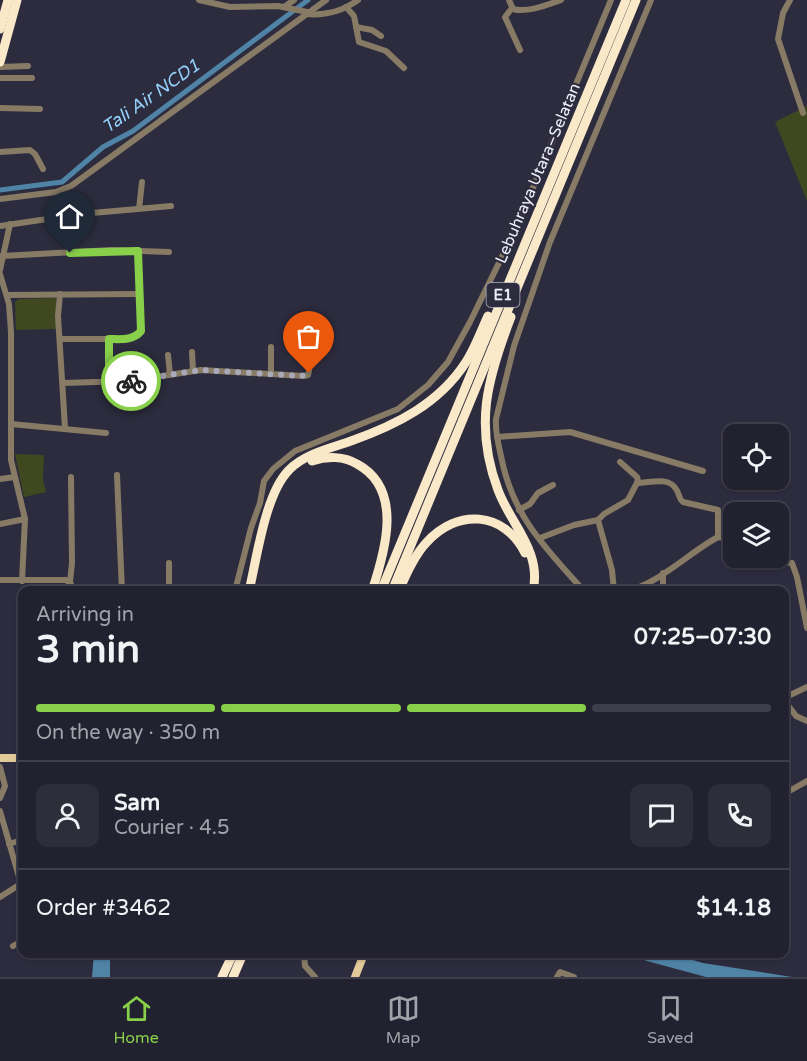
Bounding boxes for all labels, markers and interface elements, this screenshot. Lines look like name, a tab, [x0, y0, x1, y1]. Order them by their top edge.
water label: Tali Air NCD1	[98, 54, 204, 138]
street label: Lebuhraya Utara–Selatan	[491, 80, 585, 267]
pin	[44, 191, 95, 253]
icon: home	[53, 200, 86, 233]
road number: E1	[486, 283, 520, 307]
pin	[283, 311, 334, 373]
icon: bag	[292, 320, 325, 353]
courier	[101, 351, 161, 411]
icon: bike	[115, 365, 148, 398]
map controls	[723, 424, 789, 568]
button: locate	[723, 424, 789, 490]
button: layers	[723, 502, 789, 568]
text: Arriving in	[36, 603, 134, 627]
text: 07:25–07:30	[634, 624, 771, 650]
text: 3 min	[36, 626, 140, 673]
text: On the way · 350 m	[36, 721, 220, 745]
button: person	[36, 784, 99, 847]
button: chat	[630, 784, 693, 847]
button: phone	[708, 784, 771, 847]
text: Sam	[114, 790, 160, 816]
text: Courier · 4.5	[114, 816, 229, 840]
text: Order #3462	[36, 895, 171, 921]
text: $14.18	[696, 895, 771, 921]
tab: Home	[113, 992, 159, 1048]
tab: Map	[386, 992, 420, 1048]
tab: Saved	[647, 992, 693, 1048]

